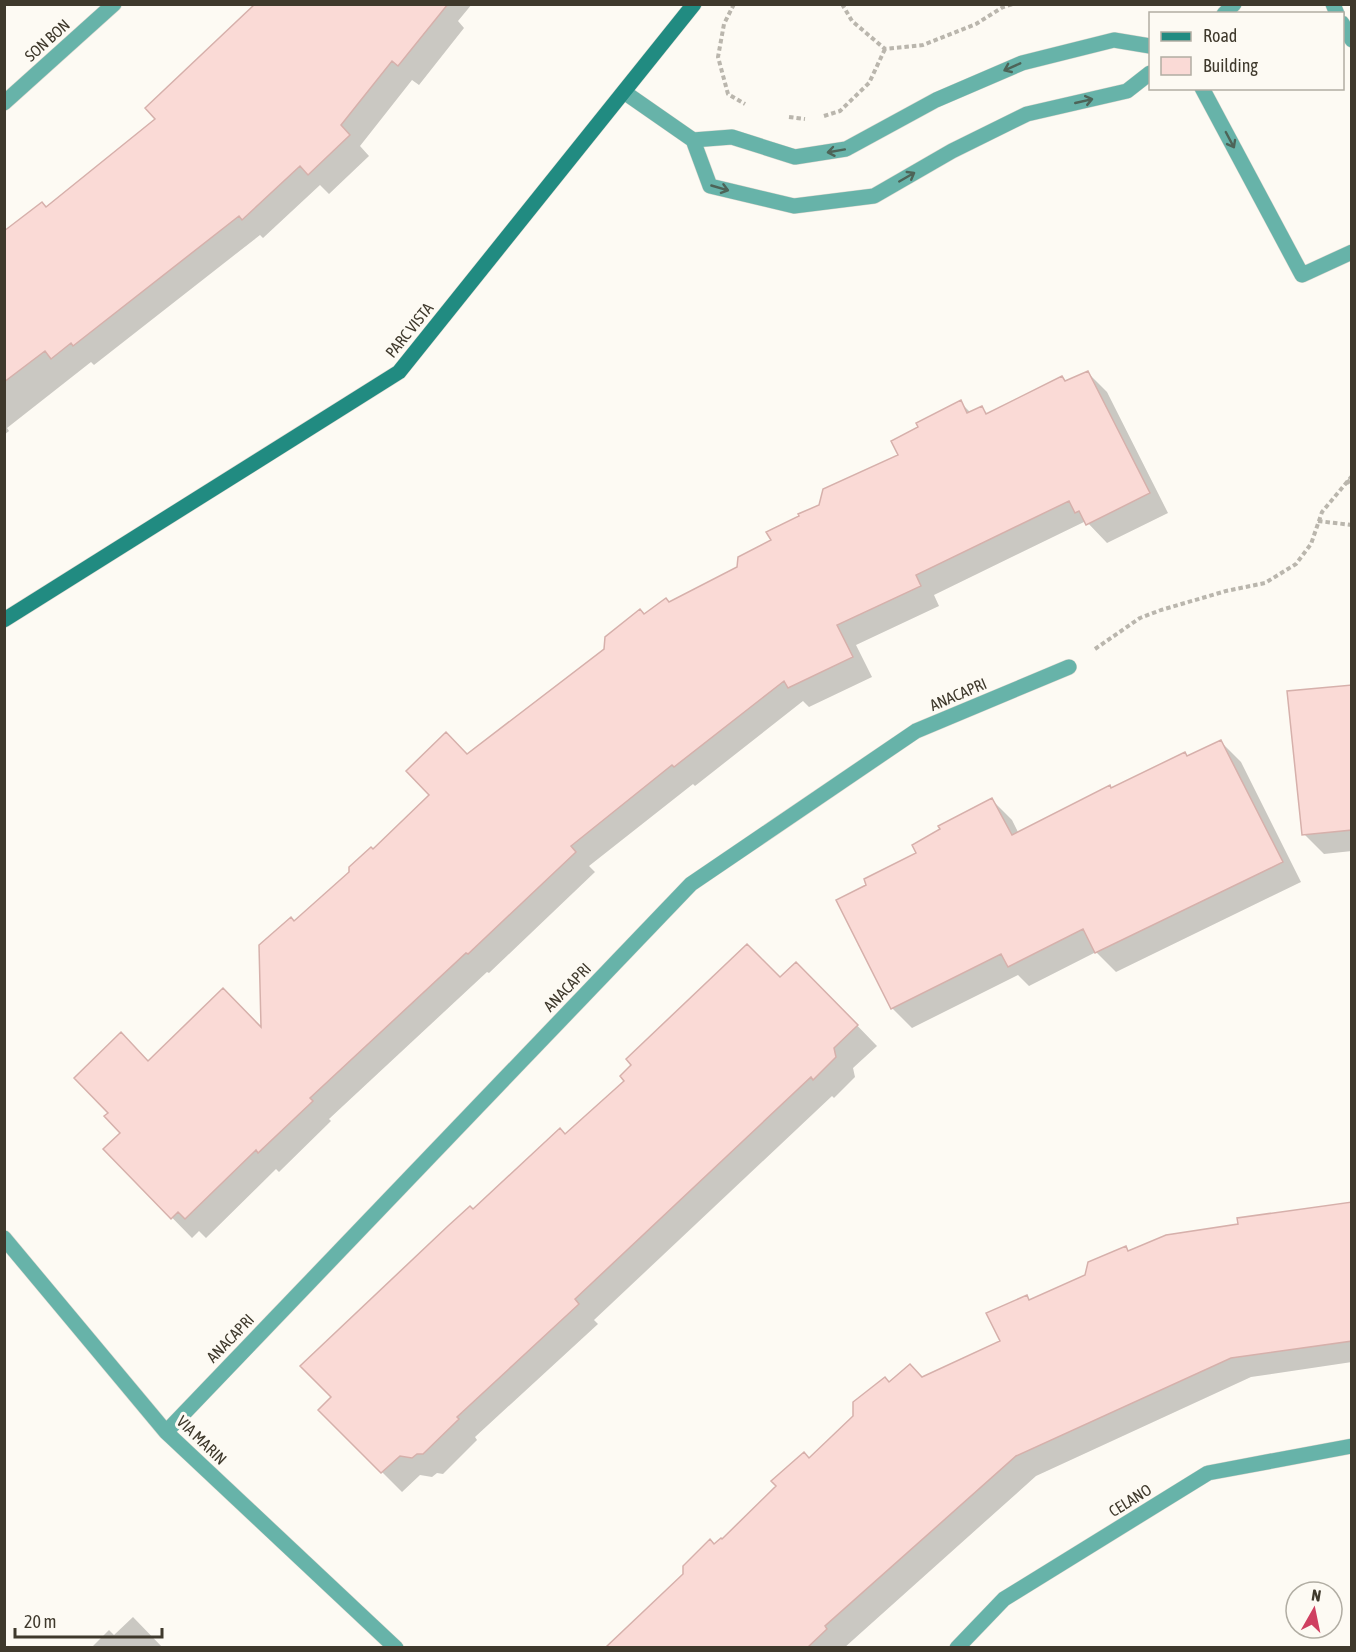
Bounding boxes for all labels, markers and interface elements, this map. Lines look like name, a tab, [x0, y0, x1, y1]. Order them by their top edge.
legend	[1149, 12, 1344, 90]
street label: SON BON	[21, 15, 73, 65]
text: Road	[1203, 25, 1237, 46]
text: Building	[1203, 55, 1258, 76]
one-way arrow	[1003, 62, 1022, 73]
one-way arrow	[1075, 94, 1094, 106]
one-way arrow	[1224, 131, 1236, 148]
one-way arrow	[827, 145, 847, 156]
one-way arrow	[897, 171, 915, 182]
one-way arrow	[710, 182, 729, 194]
street label: PARC VISTA	[382, 299, 437, 361]
street label: ANACAPRI	[927, 674, 989, 714]
street label: ANACAPRI	[540, 959, 594, 1015]
street label: ANACAPRI	[203, 1310, 257, 1366]
street label: VIA MARIN	[173, 1412, 231, 1468]
street label: CELANO	[1105, 1480, 1155, 1520]
north arrow	[1284, 1580, 1344, 1640]
text: N	[1310, 1586, 1322, 1605]
scale bar	[15, 1601, 162, 1639]
text: 20 m	[24, 1611, 56, 1632]

